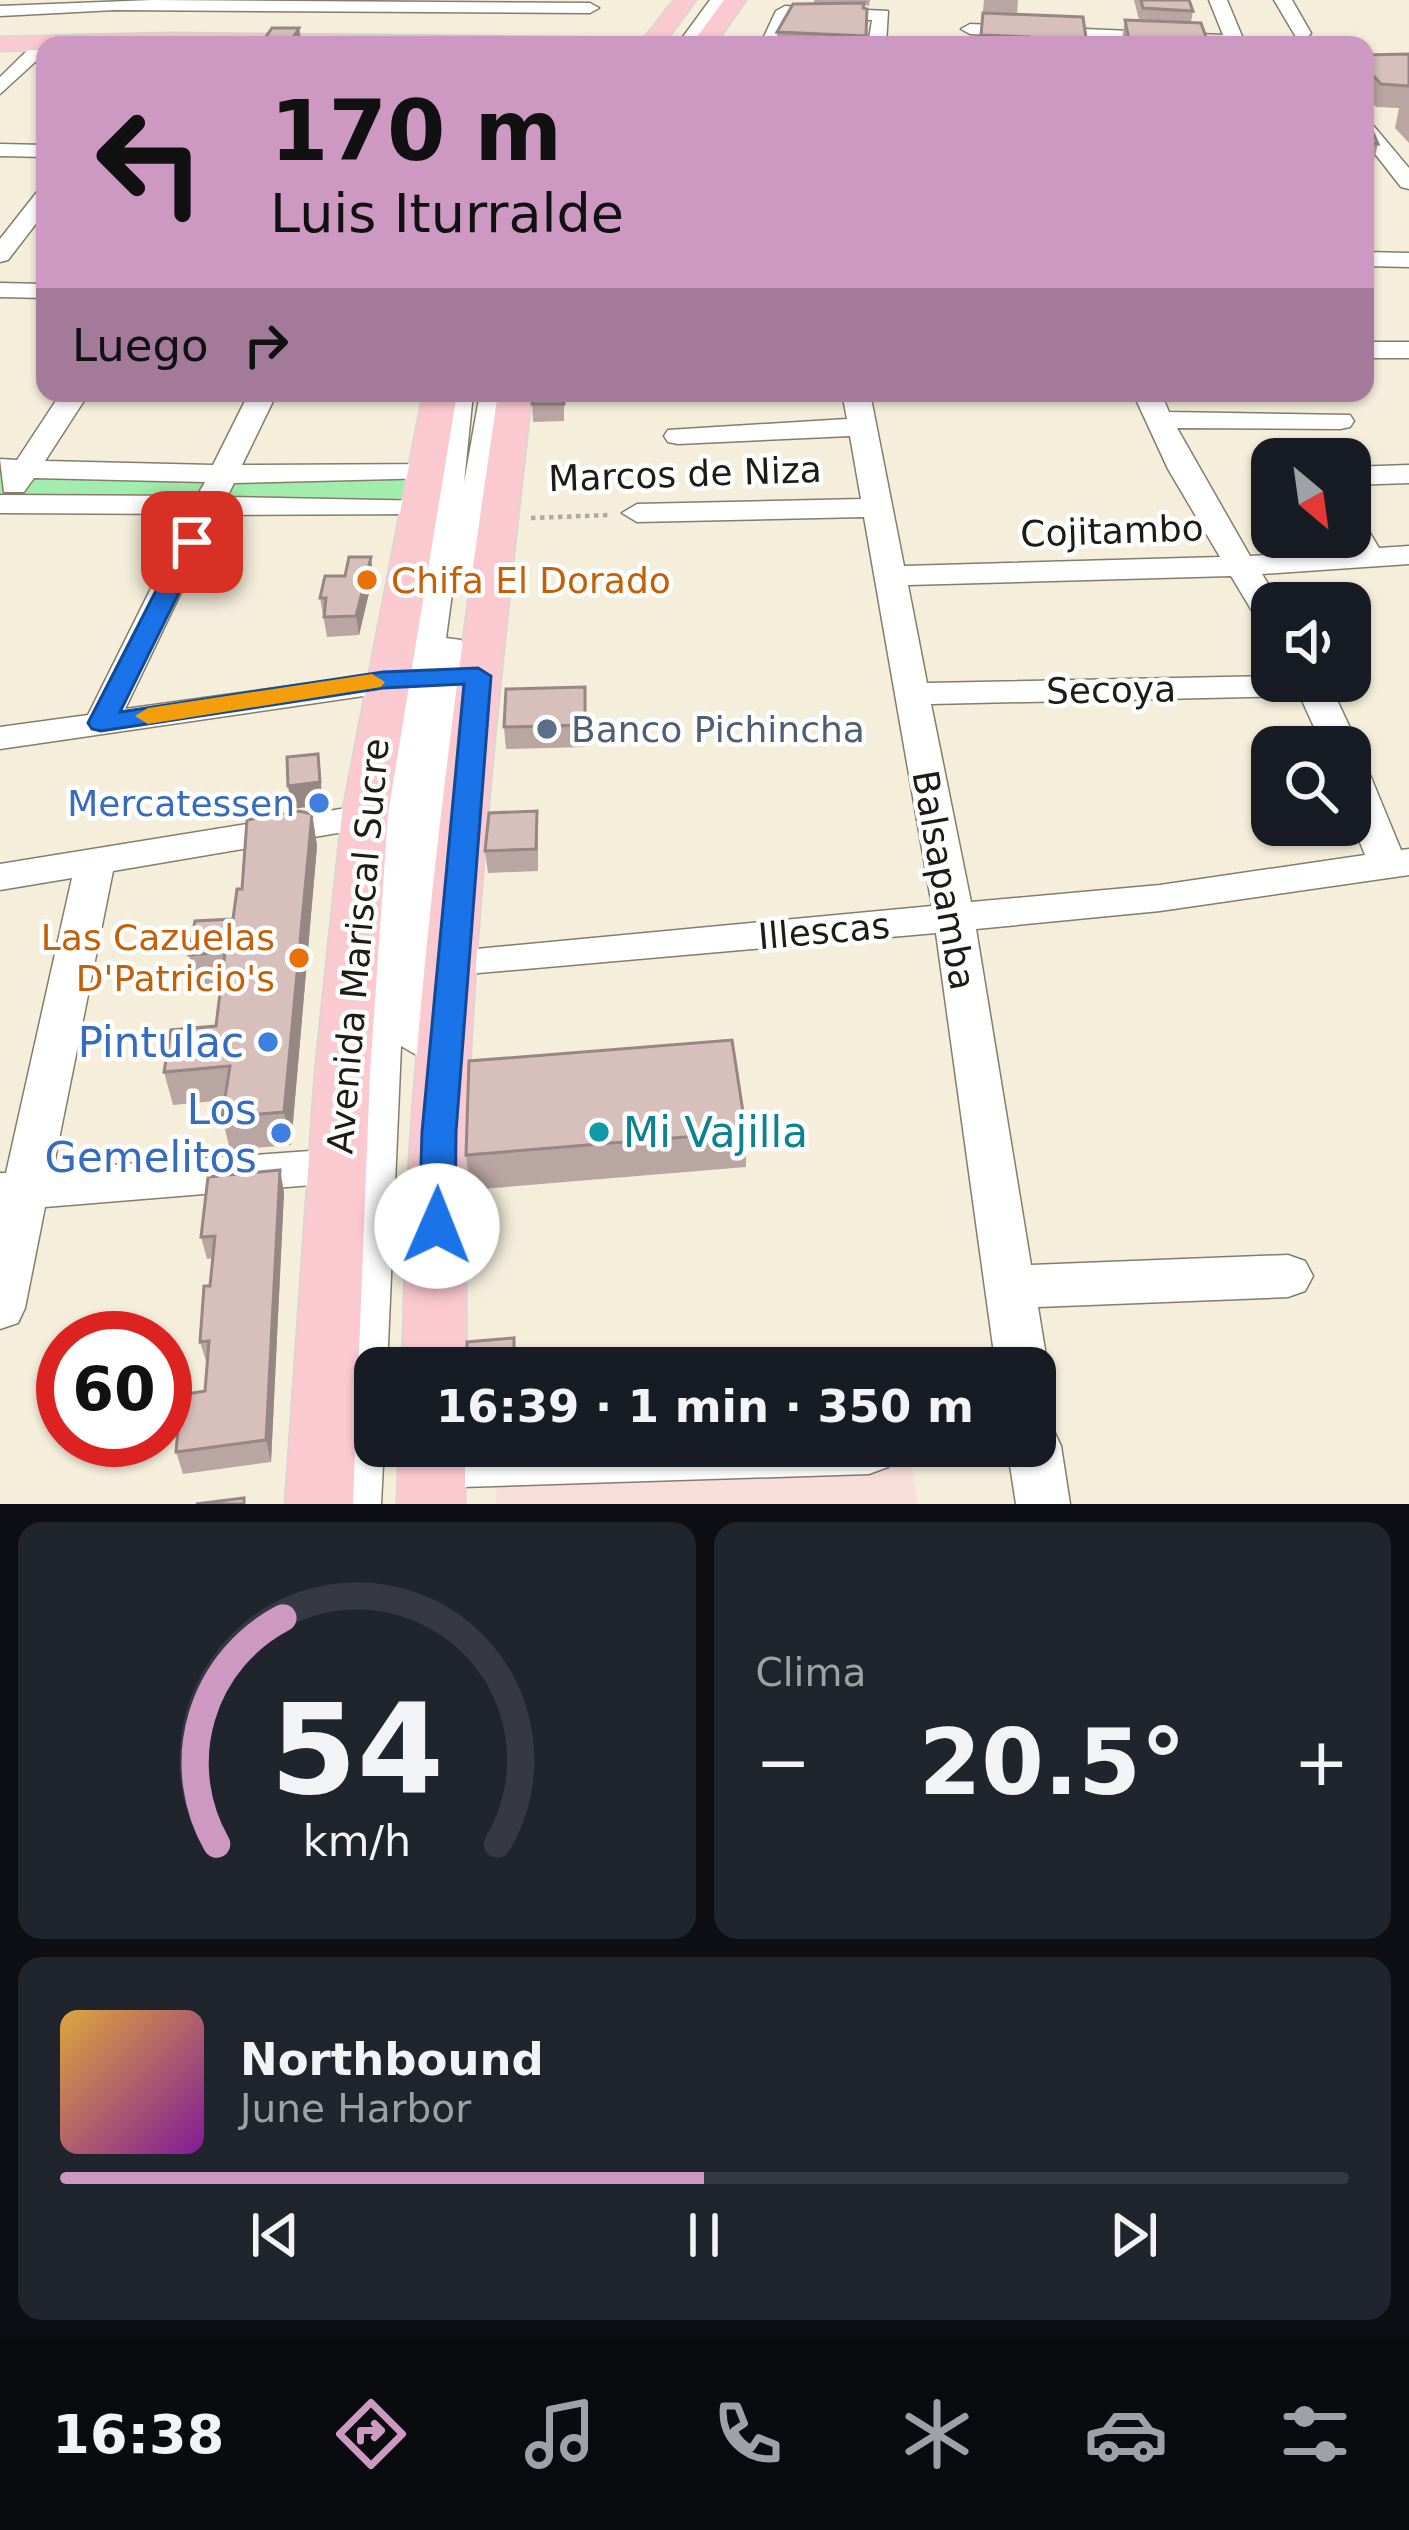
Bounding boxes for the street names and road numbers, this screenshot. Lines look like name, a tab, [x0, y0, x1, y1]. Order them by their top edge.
street label: Marcos de Niza	[548, 449, 822, 499]
street label: Cojitambo	[1020, 507, 1204, 555]
street label: Secoya	[1046, 668, 1176, 712]
street label: Avenida Mariscal Sucre	[319, 737, 397, 1155]
street label: Balsapamba	[904, 767, 984, 993]
street label: Illescas	[756, 905, 892, 957]

